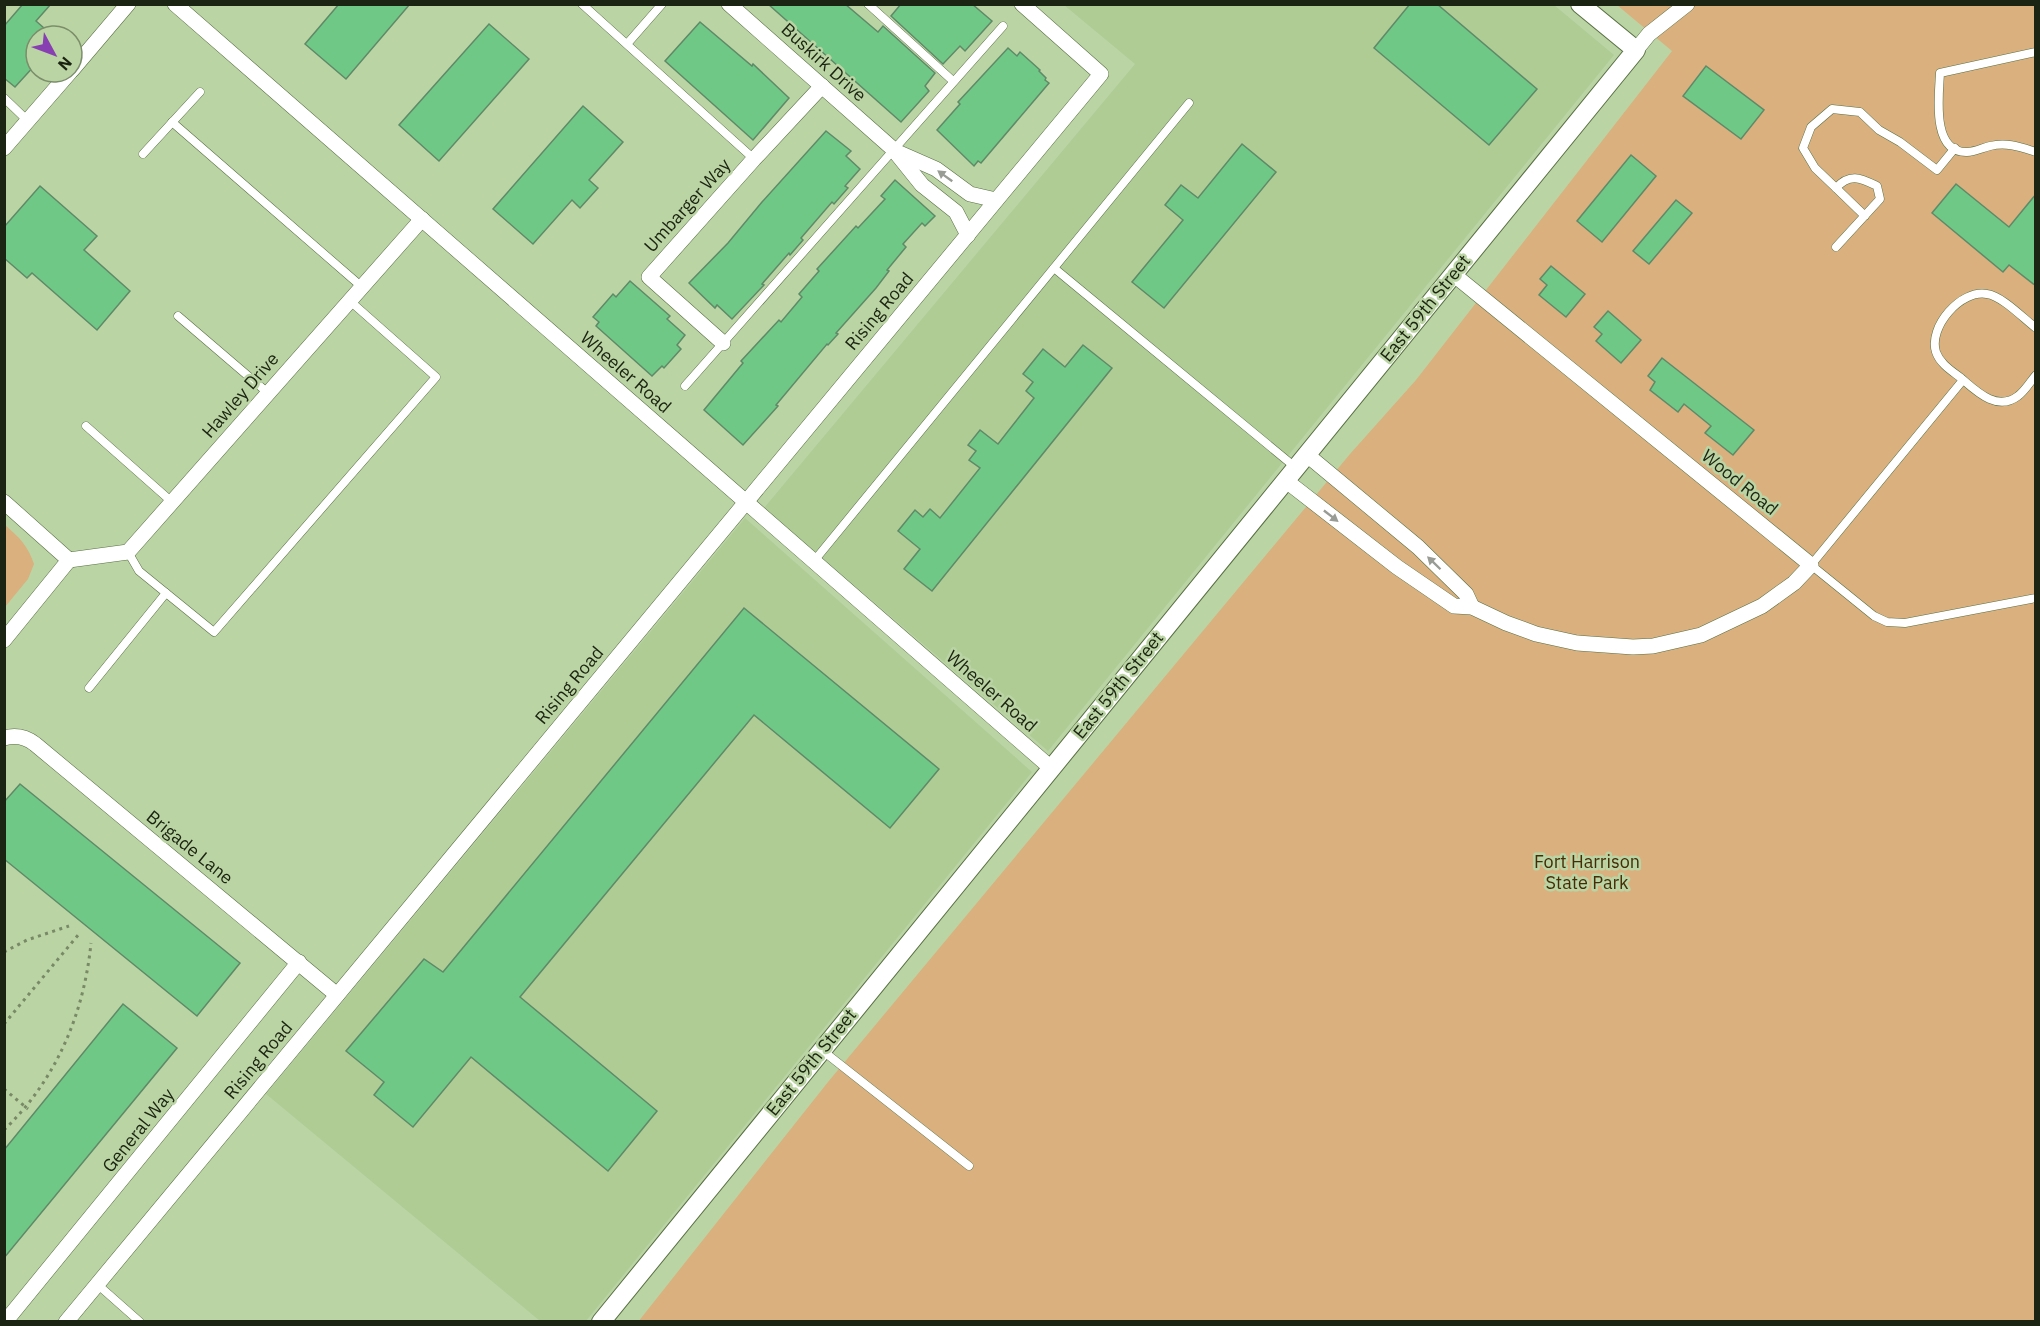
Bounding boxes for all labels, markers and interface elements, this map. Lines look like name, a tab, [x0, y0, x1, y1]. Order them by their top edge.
street label: Buskirk Drive	[777, 18, 871, 106]
north arrow	[24, 24, 84, 84]
text: N	[54, 53, 77, 75]
street label: Umbarger Way	[639, 153, 735, 257]
one-way arrow	[937, 170, 952, 182]
street label: East 59th Street	[1375, 250, 1475, 366]
street label: Rising Road	[840, 267, 918, 355]
street label: Wheeler Road	[576, 326, 676, 418]
street label: Hawley Drive	[197, 347, 283, 442]
street label: Wood Road	[1697, 444, 1783, 520]
one-way arrow	[1324, 510, 1339, 522]
one-way arrow	[1428, 557, 1442, 571]
street label: East 59th Street	[1068, 627, 1168, 743]
street label: Rising Road	[530, 641, 608, 729]
street label: Wheeler Road	[942, 645, 1042, 737]
street label: Brigade Lane	[142, 805, 238, 889]
park label: Fort Harrison State Park	[1534, 850, 1640, 894]
street label: East 59th Street	[761, 1004, 861, 1120]
street label: Rising Road	[219, 1016, 297, 1104]
street label: General Way	[97, 1083, 179, 1177]

